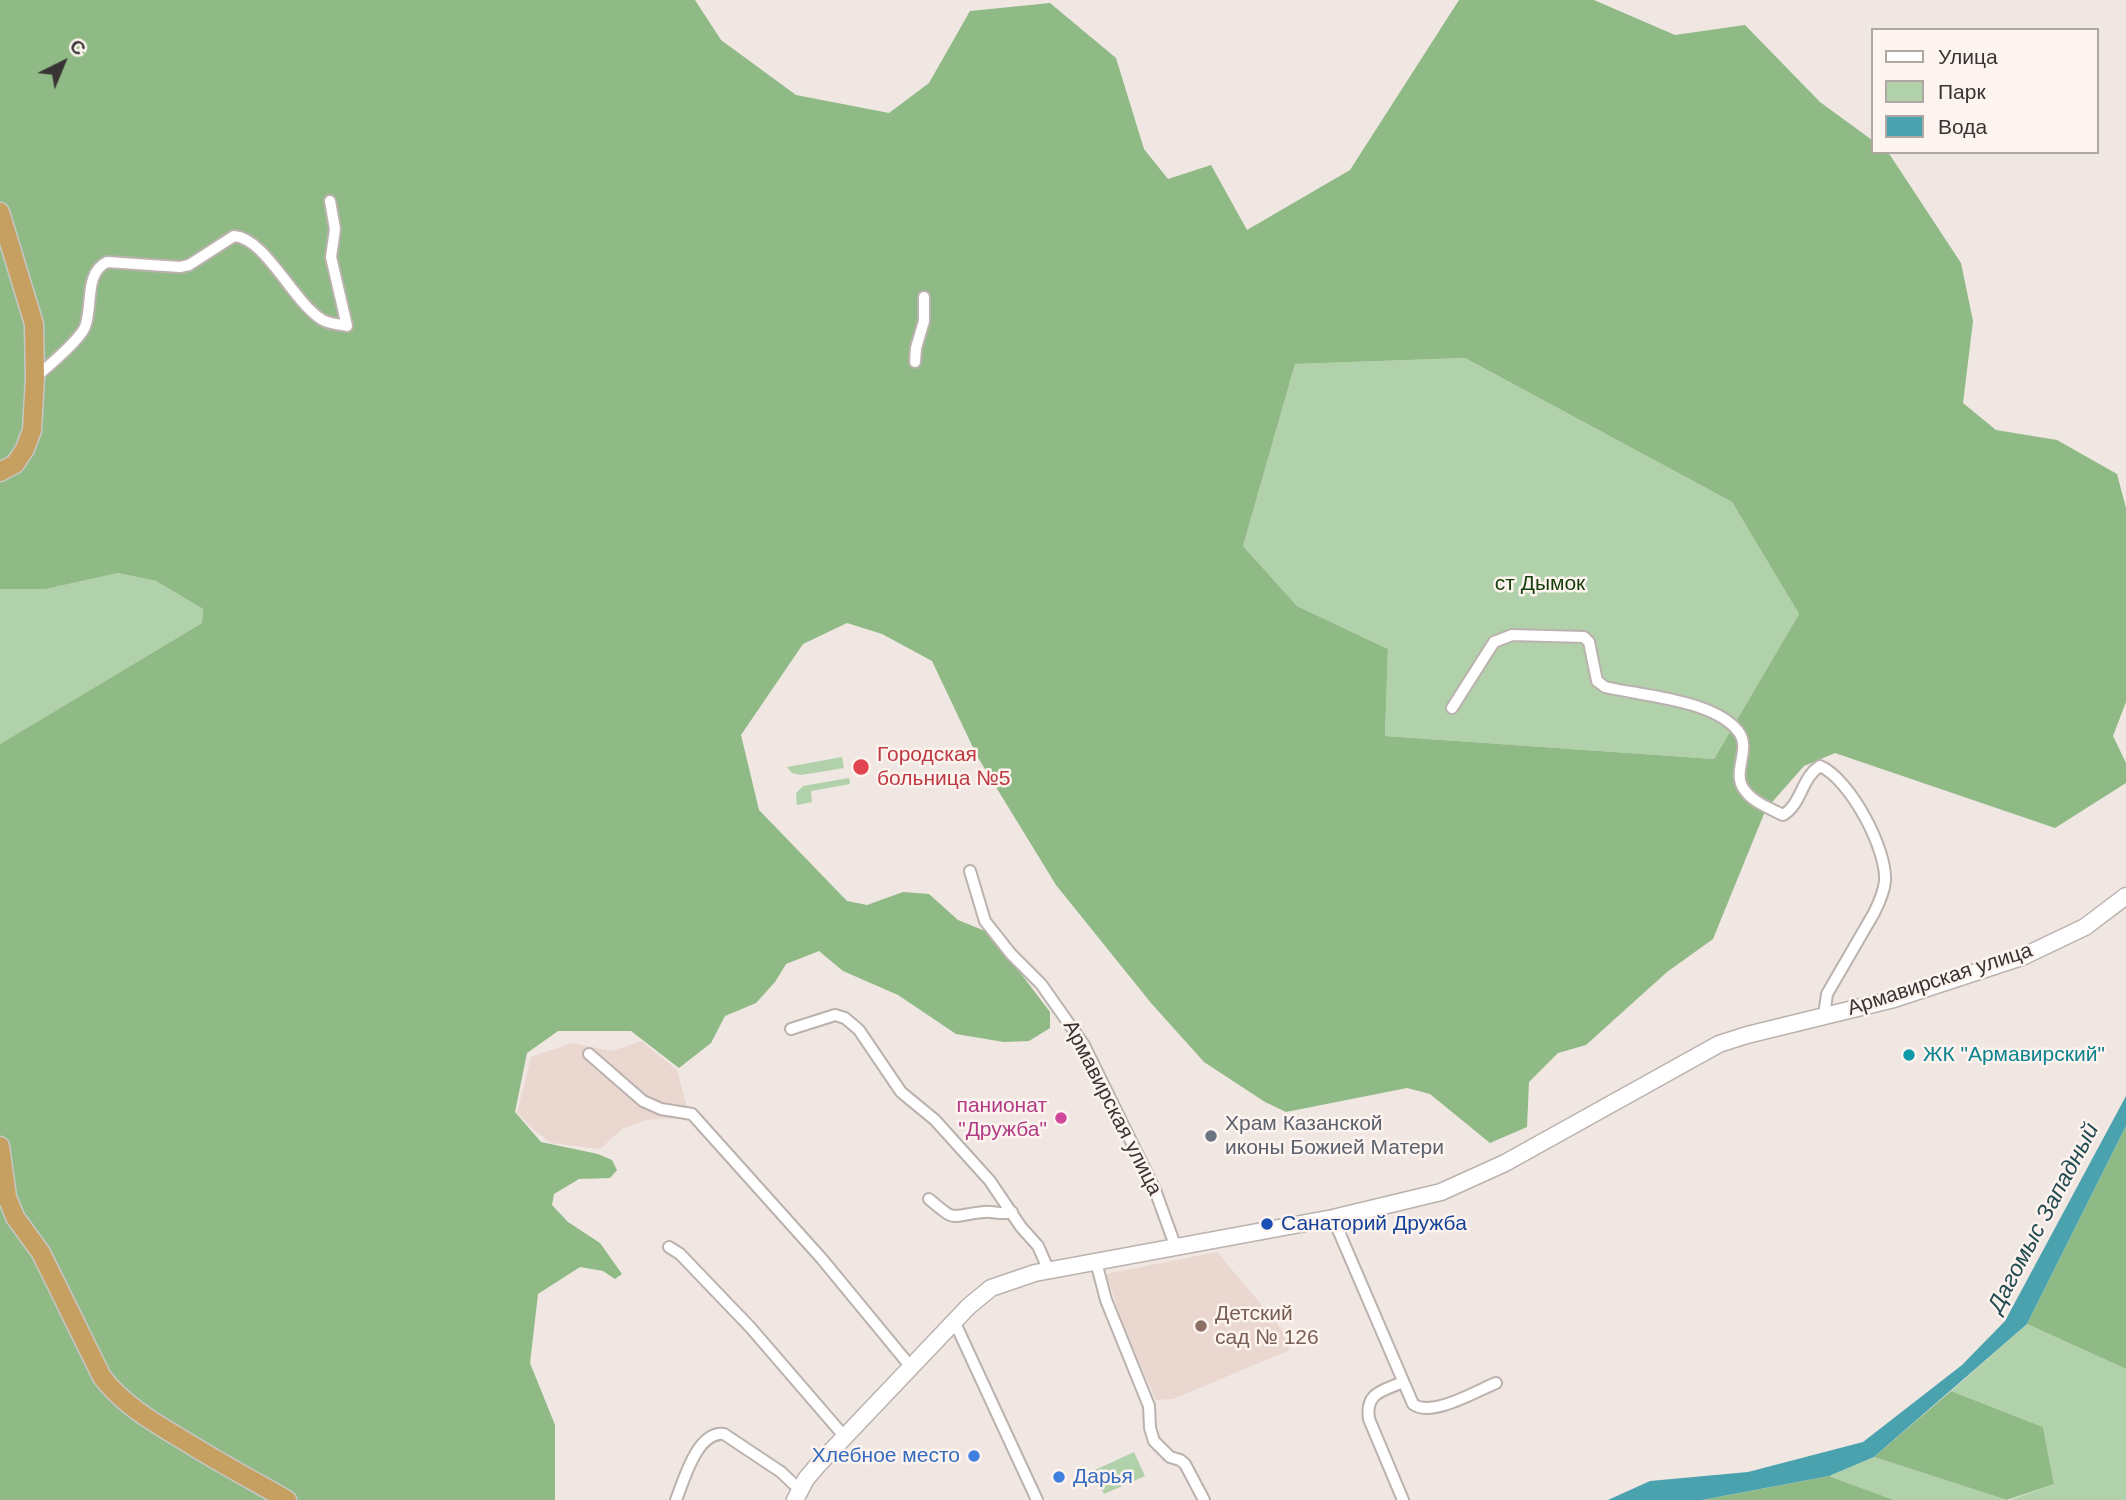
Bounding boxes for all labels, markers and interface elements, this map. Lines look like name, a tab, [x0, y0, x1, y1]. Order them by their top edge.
north arrow	[28, 28, 98, 98]
legend	[1870, 28, 2098, 154]
text: С	[65, 35, 90, 60]
text: Улица	[1938, 45, 1998, 68]
text: Парк	[1938, 80, 1986, 103]
text: Вода	[1938, 115, 1987, 138]
park label: ст Дымок	[1495, 571, 1585, 597]
place label: Городская больница №5	[877, 742, 1011, 792]
marker: Городская больница №5	[851, 757, 871, 777]
street label: Армавирская улица	[1844, 938, 2036, 1022]
street label: Армавирская улица	[1057, 1016, 1167, 1200]
place label: ЖК "Армавирский"	[1923, 1042, 2105, 1068]
marker: ЖК "Армавирский"	[1901, 1047, 1917, 1063]
place label: панионат "Дружба"	[957, 1093, 1047, 1143]
marker: панионат "Дружба"	[1053, 1110, 1069, 1126]
place label: Храм Казанской иконы Божией Матери	[1225, 1111, 1444, 1161]
water label: Дагомыс Западный	[1982, 1119, 2106, 1317]
marker: Храм Казанской иконы Божией Матери	[1203, 1128, 1219, 1144]
place label: Санаторий Дружба	[1281, 1211, 1467, 1237]
marker: Санаторий Дружба	[1259, 1216, 1275, 1232]
place label: Детский сад № 126	[1215, 1301, 1319, 1351]
marker: Детский сад № 126	[1193, 1318, 1209, 1334]
place label: Хлебное место	[812, 1443, 960, 1469]
marker: Хлебное место	[966, 1448, 982, 1464]
place label: Дарья	[1073, 1464, 1133, 1490]
marker: Дарья	[1051, 1469, 1067, 1485]

